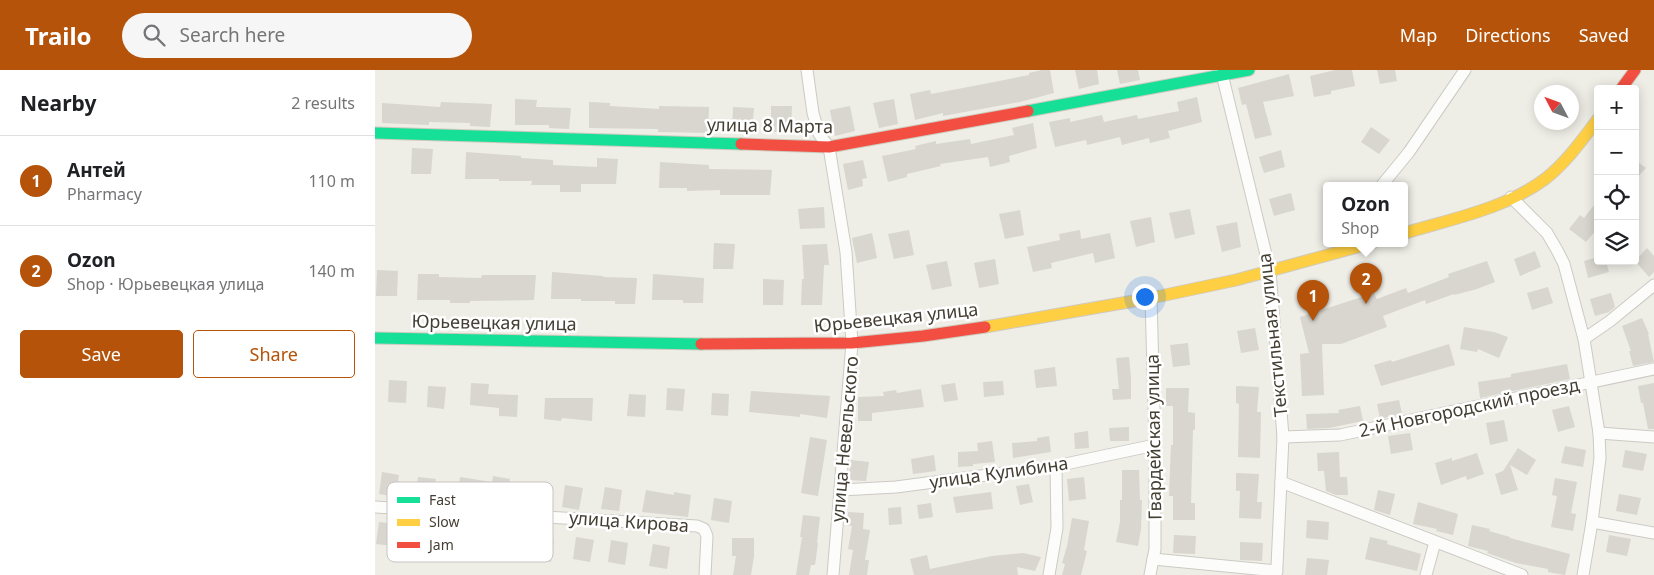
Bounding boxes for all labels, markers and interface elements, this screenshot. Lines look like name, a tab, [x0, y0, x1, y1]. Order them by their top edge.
search box	[122, 13, 472, 58]
text: Trailo	[25, 19, 92, 52]
icon: search	[140, 21, 168, 49]
text: Search here	[180, 22, 285, 48]
text: Map	[1400, 23, 1437, 47]
text: Directions	[1465, 23, 1551, 47]
text: Saved	[1579, 23, 1629, 47]
north arrow	[1534, 85, 1579, 130]
map controls	[1594, 85, 1639, 265]
button: +	[1594, 85, 1639, 130]
text: Nearby	[20, 89, 96, 117]
text: 2 results	[291, 92, 355, 114]
street label: улица 8 Марта	[707, 112, 833, 138]
button: −	[1594, 130, 1639, 175]
text: Антей	[67, 157, 126, 183]
text: 1	[31, 170, 41, 192]
text: 110 m	[308, 170, 355, 192]
button: locate	[1594, 175, 1639, 220]
popup	[1323, 182, 1408, 247]
text: Pharmacy	[67, 183, 142, 205]
text: Ozon	[1341, 191, 1390, 217]
text: Shop	[1341, 217, 1379, 239]
button: layers	[1594, 220, 1639, 265]
text: Ozon	[67, 247, 116, 273]
street label: Текстильная улица	[1251, 252, 1293, 418]
text: 2	[31, 260, 41, 282]
text: 140 m	[308, 260, 355, 282]
pin: 2	[1350, 263, 1382, 304]
text: Shop · Юрьевецкая улица	[67, 273, 265, 295]
pin: 1	[1297, 280, 1329, 321]
your location	[1132, 284, 1158, 310]
street label: Юрьевецкая улица	[813, 296, 979, 338]
street label: Юрьевецкая улица	[411, 309, 577, 335]
button: Save	[20, 330, 183, 378]
button: Share	[193, 330, 355, 378]
street label: Гвардейская улица	[1140, 354, 1166, 520]
street label: улица Невельского	[825, 355, 863, 523]
street label: 2-й Новгородский проезд	[1356, 372, 1581, 442]
street label: улица Кулибина	[928, 450, 1070, 494]
legend	[387, 482, 553, 562]
text: Fast	[429, 490, 456, 509]
street label: улица Кирова	[568, 505, 690, 537]
text: Slow	[429, 512, 460, 531]
text: Jam	[427, 535, 454, 554]

